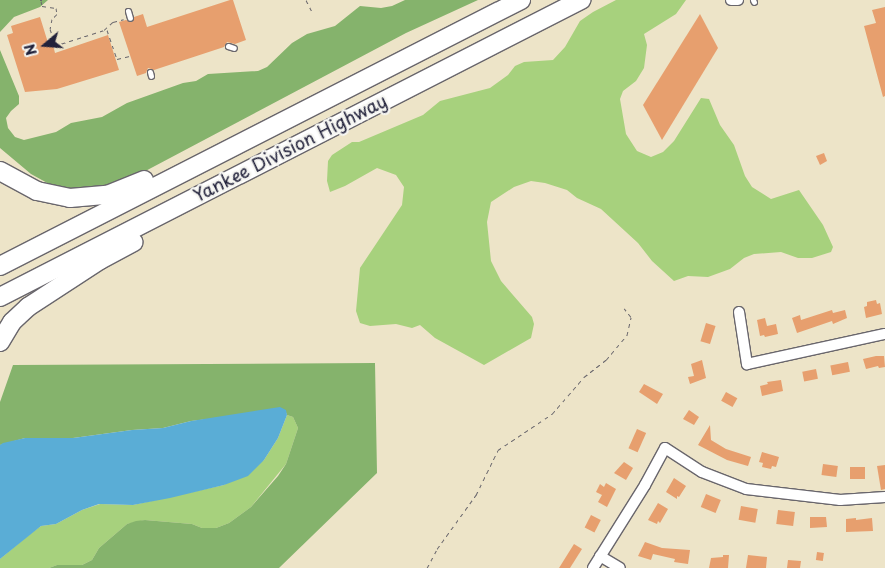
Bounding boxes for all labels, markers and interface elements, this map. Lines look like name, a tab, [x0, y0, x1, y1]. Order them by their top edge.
north arrow	[20, 20, 70, 70]
text: N	[19, 41, 42, 58]
street label: Yankee Division Highway	[189, 89, 391, 207]

